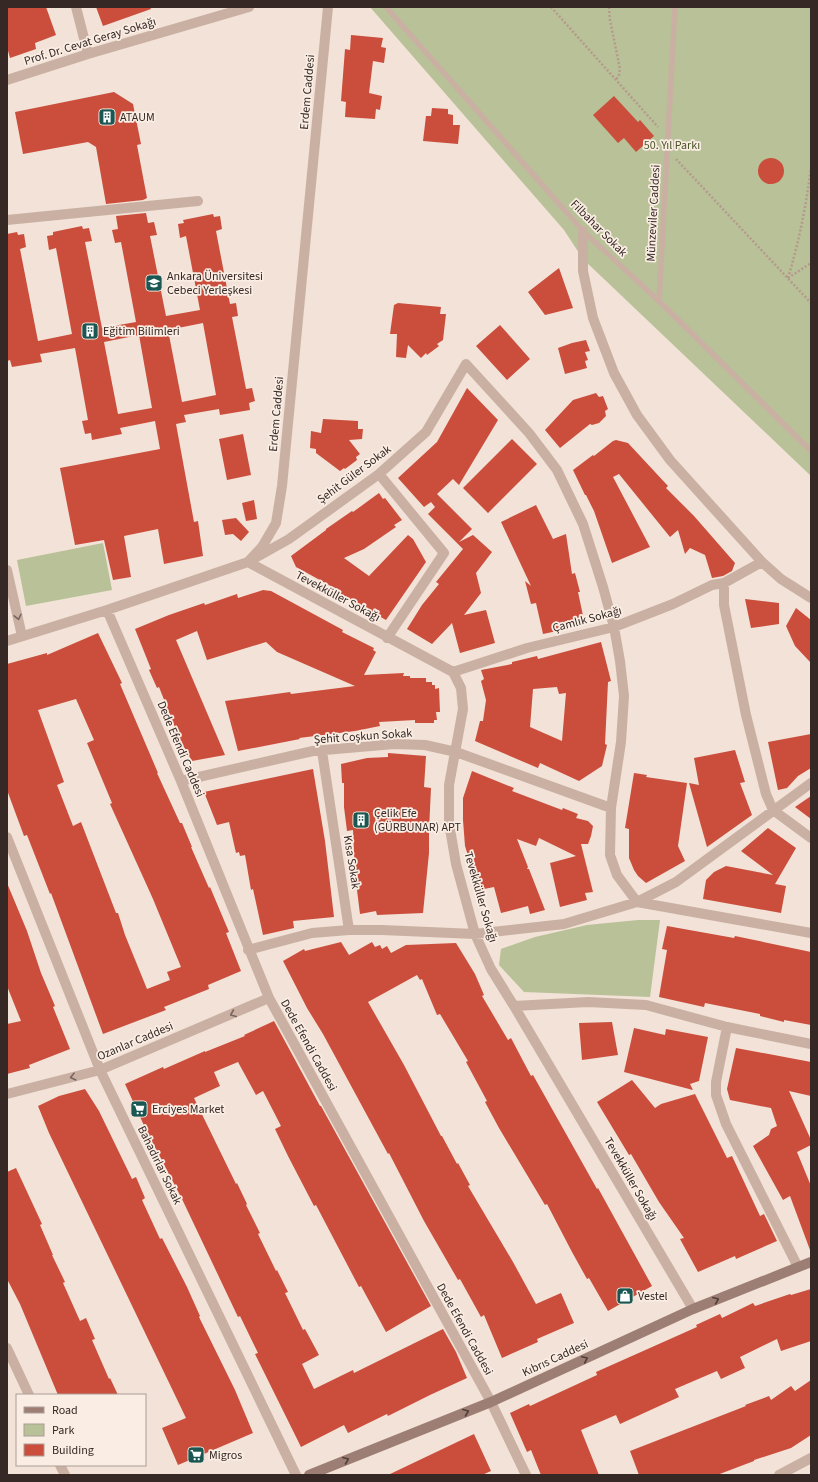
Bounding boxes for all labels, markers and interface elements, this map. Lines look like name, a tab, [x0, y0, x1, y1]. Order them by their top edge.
street label: Prof. Dr. Cevat Geray Sokağı	[22, 13, 158, 70]
street label: Erdem Caddesi	[296, 54, 319, 130]
building icon: ATAUM	[97, 107, 117, 127]
place label: ATAUM	[120, 109, 155, 126]
park label: 50. Yıl Parkı	[644, 137, 700, 154]
street label: Münzeviler Caddesi	[642, 164, 665, 262]
street label: Filbahar Sokak	[566, 196, 631, 261]
place label: Ankara Üniversitesi Cebeci Yerleşkesi	[167, 268, 263, 299]
school or university icon: Ankara Üniversitesi Cebeci Yerleşkesi	[144, 273, 164, 293]
building icon: Eğitim Bilimleri	[80, 321, 100, 341]
place label: Eğitim Bilimleri	[103, 323, 180, 340]
street label: Erdem Caddesi	[265, 376, 288, 452]
street label: Şehit Güler Sokak	[314, 441, 395, 508]
street label: Tevekküller Sokağı	[292, 567, 383, 626]
street label: Çamlık Sokağı	[551, 602, 624, 637]
one-way arrow	[13, 613, 21, 620]
street label: Dede Efendi Caddesi	[153, 699, 208, 800]
street label: Şehit Coşkun Sokak	[313, 725, 413, 748]
place label: Çelik Efe (GÜRBUNAR) APT	[374, 805, 462, 836]
building icon: Çelik Efe (GÜRBUNAR) APT	[351, 810, 371, 830]
street label: Kısa Sokak	[339, 834, 364, 890]
street label: Tevekküller Sokağı	[459, 850, 502, 945]
street label: Dede Efendi Caddesi	[276, 996, 341, 1094]
one-way arrow	[229, 1009, 236, 1017]
street label: Ozanlar Caddesi	[95, 1018, 176, 1065]
one-way arrow	[70, 1072, 77, 1081]
supermarket icon: Erciyes Market	[129, 1099, 149, 1119]
place label: Erciyes Market	[152, 1101, 224, 1118]
street label: Bahadırlar Sokak	[133, 1123, 186, 1208]
street label: Tevekküller Sokağı	[600, 1134, 661, 1224]
street label: Dede Efendi Caddesi	[432, 1280, 497, 1378]
shop icon: Vestel	[615, 1286, 635, 1306]
place label: Vestel	[638, 1288, 668, 1305]
one-way arrow	[712, 1296, 719, 1304]
street label: Kıbrıs Caddesi	[519, 1336, 591, 1381]
one-way arrow	[580, 1356, 588, 1364]
legend	[16, 1394, 146, 1466]
text: Road	[52, 1402, 78, 1419]
one-way arrow	[462, 1409, 470, 1417]
text: Park	[52, 1422, 74, 1439]
text: Building	[52, 1442, 94, 1459]
supermarket icon: Migros	[186, 1445, 206, 1465]
place label: Migros	[209, 1447, 242, 1464]
one-way arrow	[342, 1457, 349, 1465]

